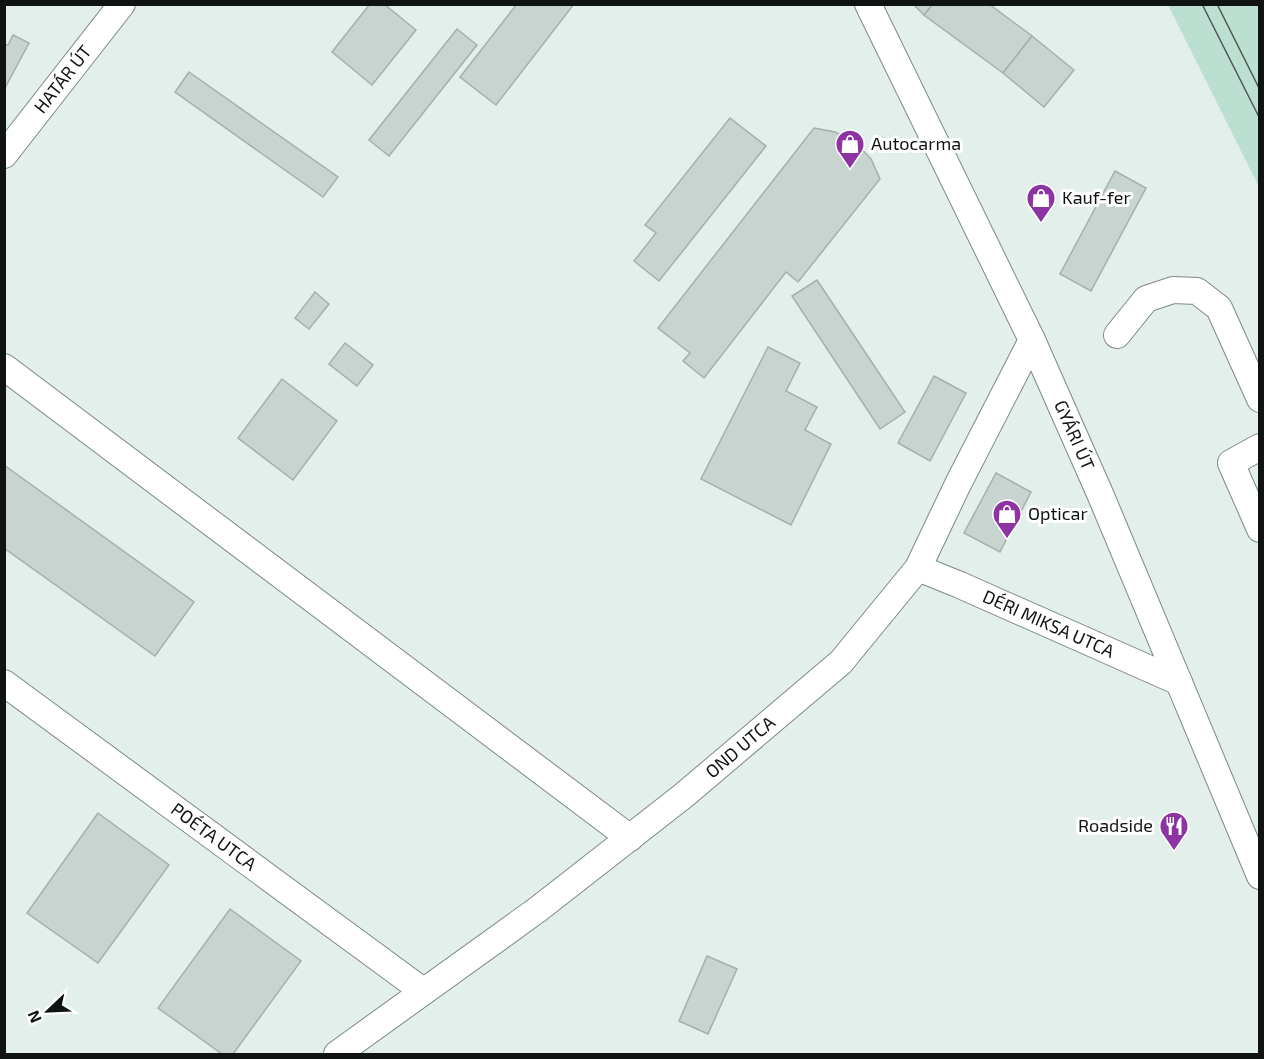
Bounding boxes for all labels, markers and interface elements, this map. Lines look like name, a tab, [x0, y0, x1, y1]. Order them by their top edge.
street label: HATÁR ÚT	[29, 40, 96, 117]
shop icon: Autocarma	[834, 128, 866, 170]
place label: Autocarma	[871, 132, 961, 154]
shop icon: Kauf-fer	[1025, 182, 1057, 224]
place label: Kauf-fer	[1062, 186, 1131, 208]
street label: GYÁRI ÚT	[1050, 397, 1100, 474]
shop icon: Opticar	[991, 498, 1023, 540]
place label: Opticar	[1028, 502, 1088, 524]
street label: DÉRI MIKSA UTCA	[980, 585, 1119, 662]
street label: OND UTCA	[700, 710, 780, 782]
street label: POÉTA UTCA	[167, 798, 262, 875]
restaurant icon: Roadside	[1158, 810, 1190, 852]
place label: Roadside	[1078, 814, 1153, 836]
north arrow	[18, 981, 78, 1041]
text: N	[23, 1008, 45, 1026]

